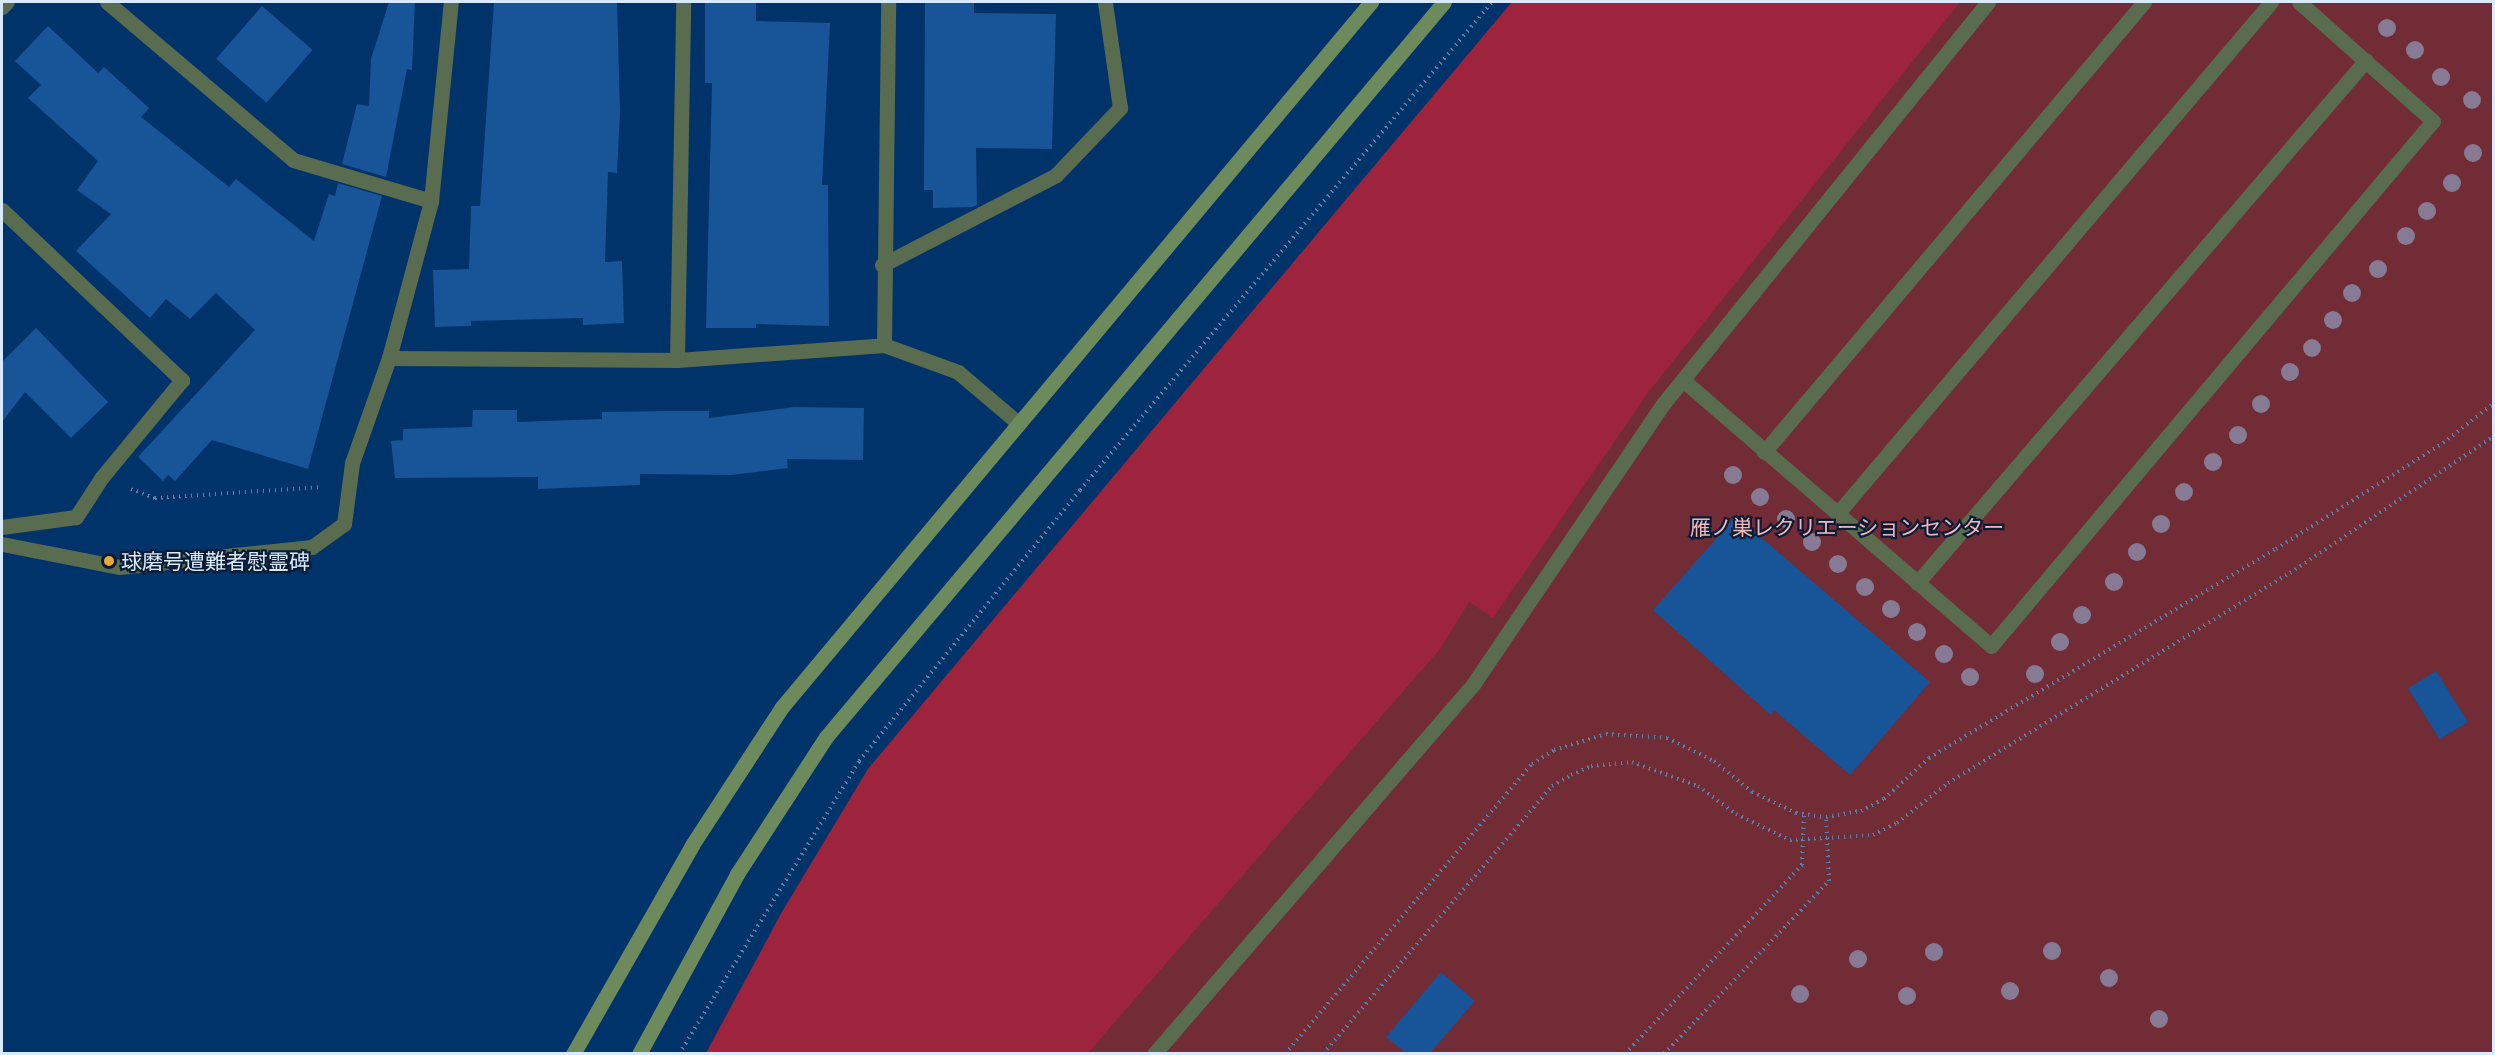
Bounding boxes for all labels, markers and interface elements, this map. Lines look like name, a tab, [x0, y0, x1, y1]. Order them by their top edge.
park label: 雁ノ巣レクリエーションセンター	[1690, 514, 2004, 540]
place label: 球磨号遭難者慰霊碑	[121, 548, 310, 574]
marker: 球磨号遭難者慰霊碑	[102, 554, 116, 568]

